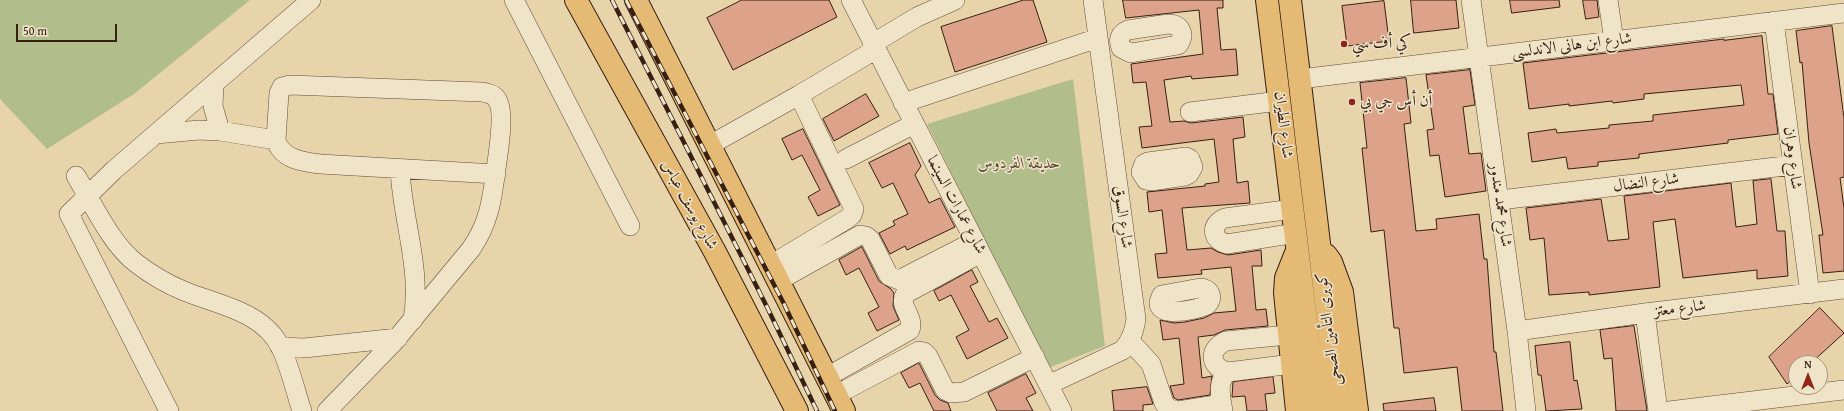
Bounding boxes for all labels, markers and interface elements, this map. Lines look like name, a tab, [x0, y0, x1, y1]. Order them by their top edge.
scale bar	[18, 16, 119, 42]
text: 50 m	[23, 22, 47, 39]
street label: شارع ابن هانى الاندلسى	[1511, 29, 1633, 63]
place label: كي أف سي	[1352, 34, 1411, 54]
marker: كي أف سي	[1339, 39, 1349, 49]
street label: شارع الطيران	[1269, 90, 1297, 160]
place label: أن أس جي بي	[1360, 92, 1432, 112]
marker: أن أس جي بي	[1347, 97, 1357, 107]
street label: شارع وهران	[1779, 126, 1805, 190]
street label: شارع عمارات السينما	[922, 153, 990, 257]
park label: حديقة الفردوس	[978, 154, 1060, 174]
street label: شارع يوسف عباس	[656, 157, 722, 253]
street label: شارع محمد مندور	[1485, 162, 1515, 248]
street label: شارع النضال	[1612, 169, 1680, 197]
street label: شارع السوق	[1108, 184, 1136, 250]
street label: كوبرى التأمين الصحى	[1313, 271, 1345, 387]
street label: شارع معتز	[1653, 296, 1707, 322]
north arrow	[1788, 355, 1828, 395]
text: N	[1804, 356, 1812, 372]

